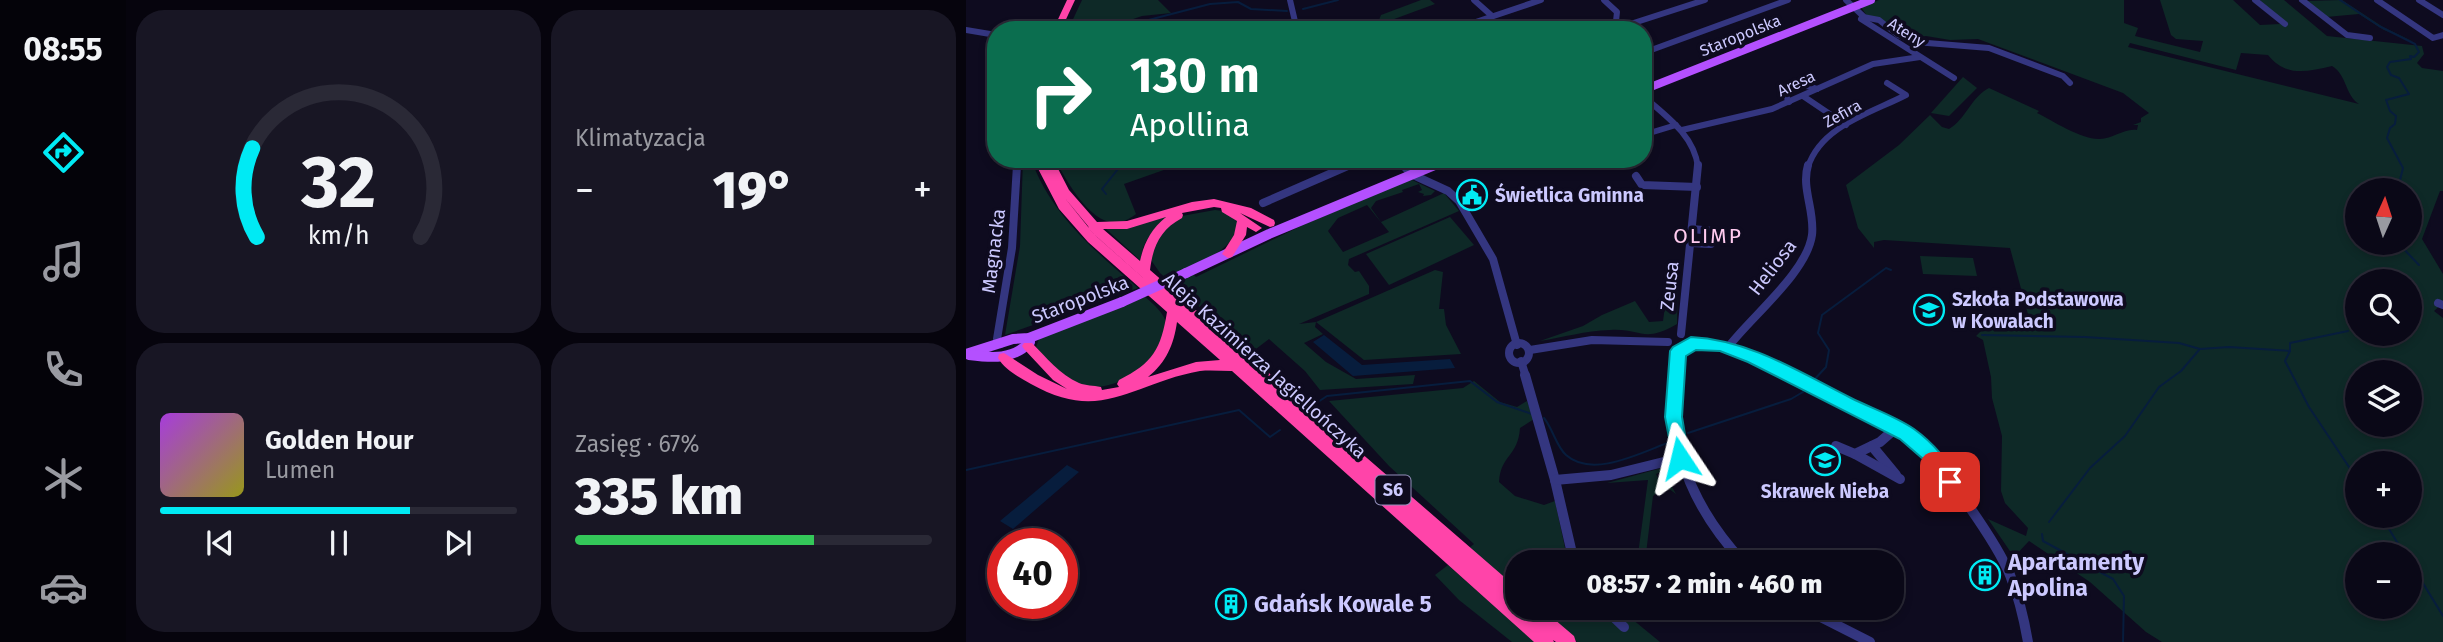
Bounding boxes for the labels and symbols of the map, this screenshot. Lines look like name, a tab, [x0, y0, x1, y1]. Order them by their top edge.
street label: Staropolska	[1697, 11, 1784, 60]
street label: Ateny	[1885, 14, 1929, 51]
street label: Aresa	[1774, 66, 1818, 100]
street label: Zefira	[1820, 95, 1864, 132]
public building icon: Świetlica Gminna	[1455, 178, 1489, 212]
north arrow	[2345, 178, 2422, 256]
place label: Świetlica Gminna	[1495, 182, 1644, 207]
street label: Magnacka	[977, 207, 1010, 295]
district label: OLIMP	[1673, 223, 1743, 249]
street label: Heliosa	[1744, 235, 1801, 300]
street label: Zeusa	[1655, 260, 1684, 312]
street label: Aleja Kazimierza Jagiellończyka	[1158, 268, 1371, 463]
street label: Staropolska	[1028, 270, 1132, 328]
place label: Szkoła Podstawowa w Kowalach	[1952, 288, 2124, 333]
school or university icon: Szkoła Podstawowa w Kowalach	[1912, 293, 1946, 327]
position arrow	[1643, 421, 1717, 495]
school or university icon: Skrawek Nieba	[1808, 443, 1842, 477]
pin	[1920, 452, 1980, 512]
road number: S6	[1376, 476, 1410, 504]
place label: Skrawek Nieba	[1761, 480, 1889, 503]
speed limit sign: 40	[987, 528, 1078, 619]
place label: Apartamenty Apolina	[2007, 548, 2145, 602]
building icon: Apartamenty Apolina	[1968, 558, 2002, 592]
building icon: Gdańsk Kowale 5	[1214, 587, 1248, 621]
place label: Gdańsk Kowale 5	[1254, 590, 1432, 618]

